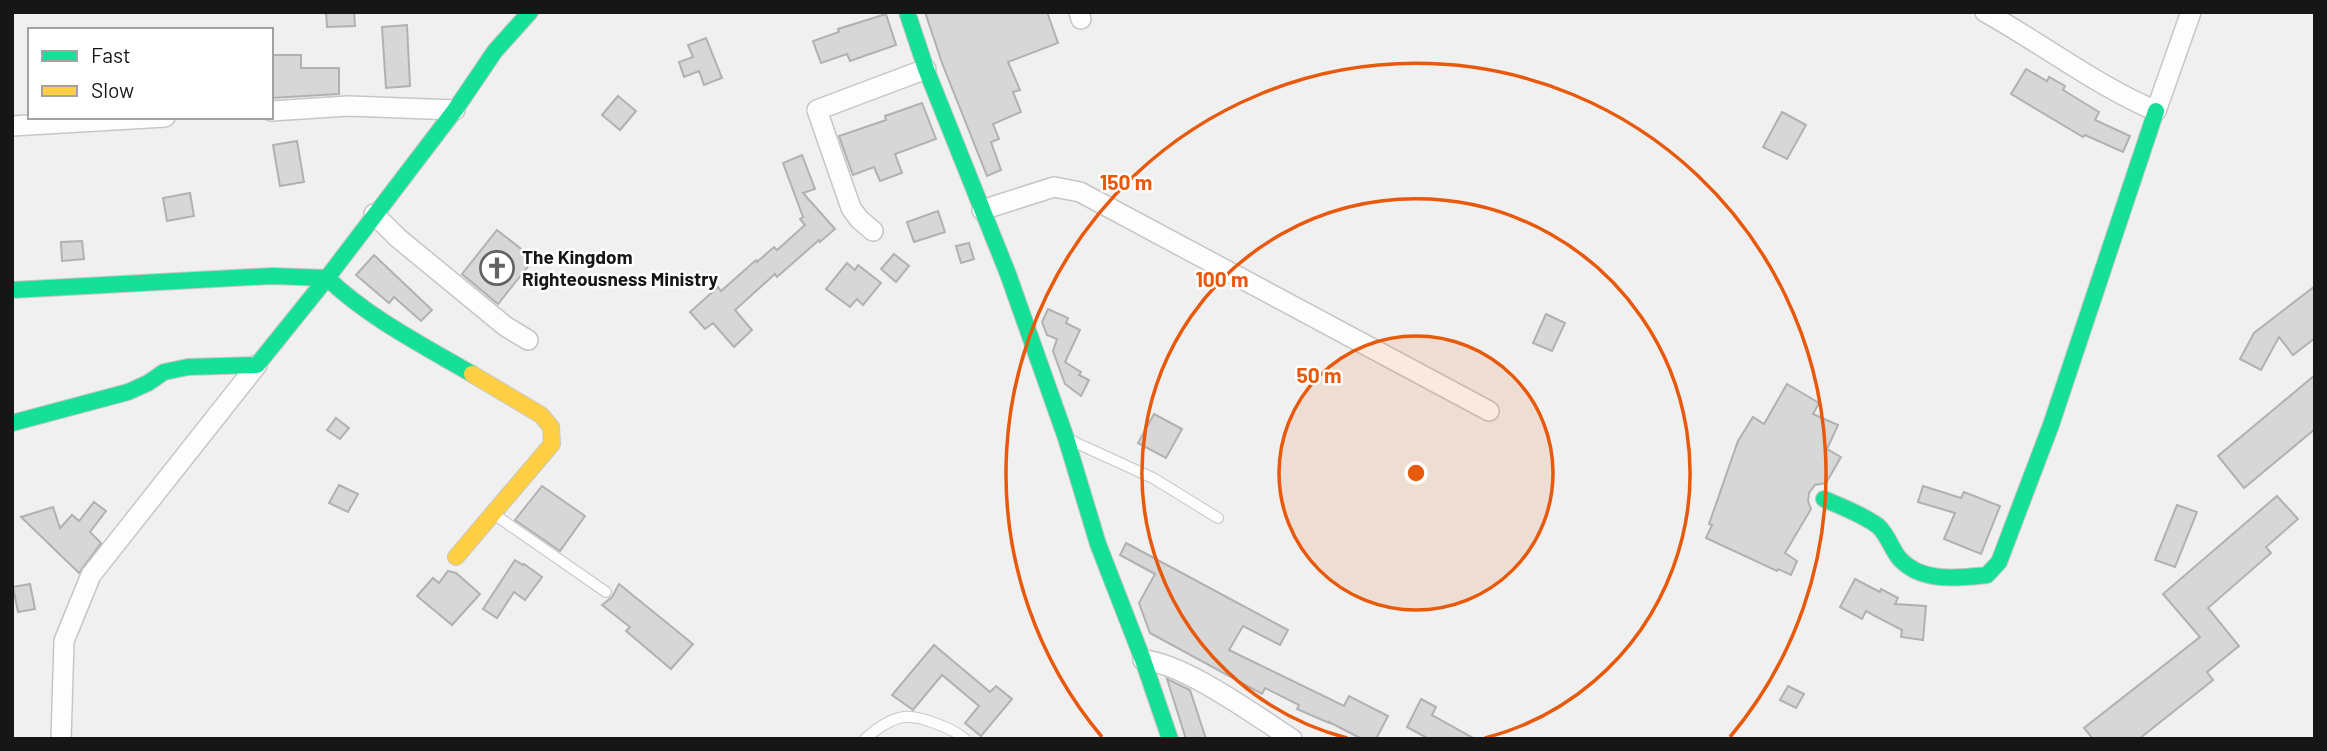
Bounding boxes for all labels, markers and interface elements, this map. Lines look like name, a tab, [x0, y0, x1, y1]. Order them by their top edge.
legend	[28, 28, 273, 119]
text: Fast	[91, 42, 131, 67]
text: Slow	[91, 77, 134, 102]
text: 150 m	[1100, 169, 1152, 194]
place label: The Kingdom Righteousness Ministry	[522, 245, 719, 290]
church icon: The Kingdom Righteousness Ministry	[478, 249, 516, 287]
text: 100 m	[1195, 266, 1249, 291]
text: 50 m	[1296, 362, 1342, 387]
centre of rings	[1404, 461, 1428, 485]

